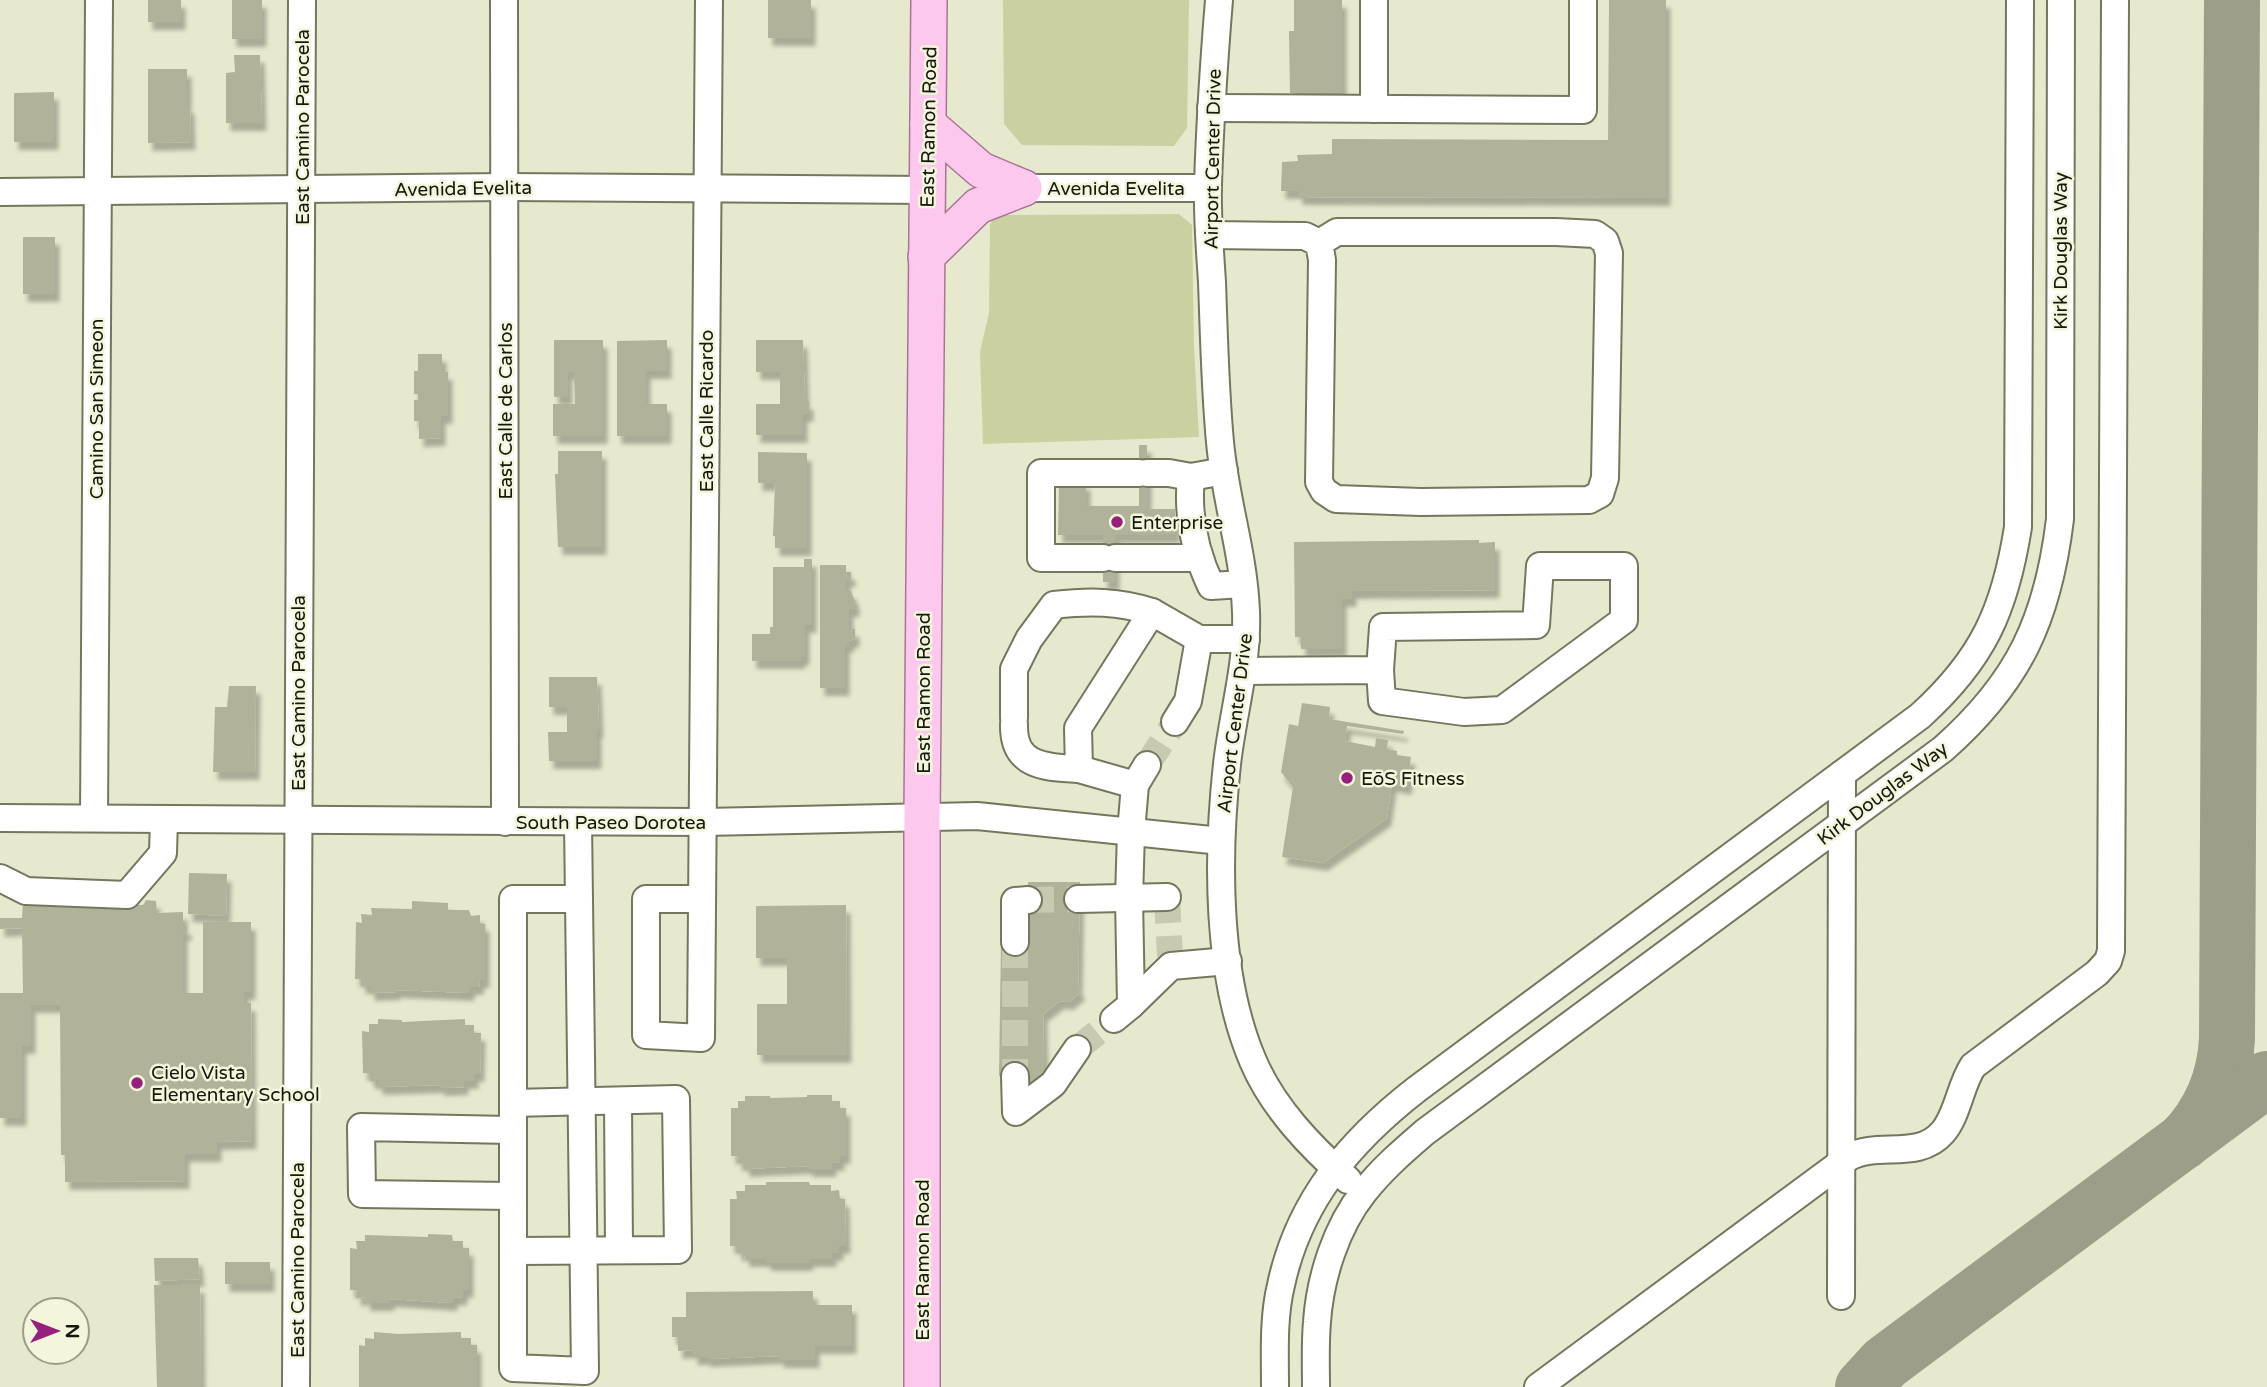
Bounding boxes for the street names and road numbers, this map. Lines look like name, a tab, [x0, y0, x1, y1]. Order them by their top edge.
street label: East Camino Parocela	[292, 29, 314, 225]
street label: East Ramon Road	[917, 46, 941, 208]
street label: Airport Center Drive	[1200, 68, 1226, 250]
street label: Kirk Douglas Way	[2050, 172, 2072, 330]
street label: Avenida Evelita	[394, 177, 532, 201]
street label: Avenida Evelita	[1047, 178, 1185, 200]
street label: Camino San Simeon	[86, 319, 108, 499]
street label: East Calle de Carlos	[495, 322, 517, 500]
street label: East Calle Ricardo	[696, 330, 718, 492]
street label: East Camino Parocela	[288, 595, 310, 791]
street label: East Ramon Road	[913, 612, 935, 774]
street label: Airport Center Drive	[1213, 632, 1257, 814]
street label: Kirk Douglas Way	[1813, 738, 1952, 850]
street label: South Paseo Dorotea	[516, 812, 706, 834]
street label: East Camino Parocela	[287, 1162, 309, 1358]
street label: East Ramon Road	[912, 1179, 934, 1341]

